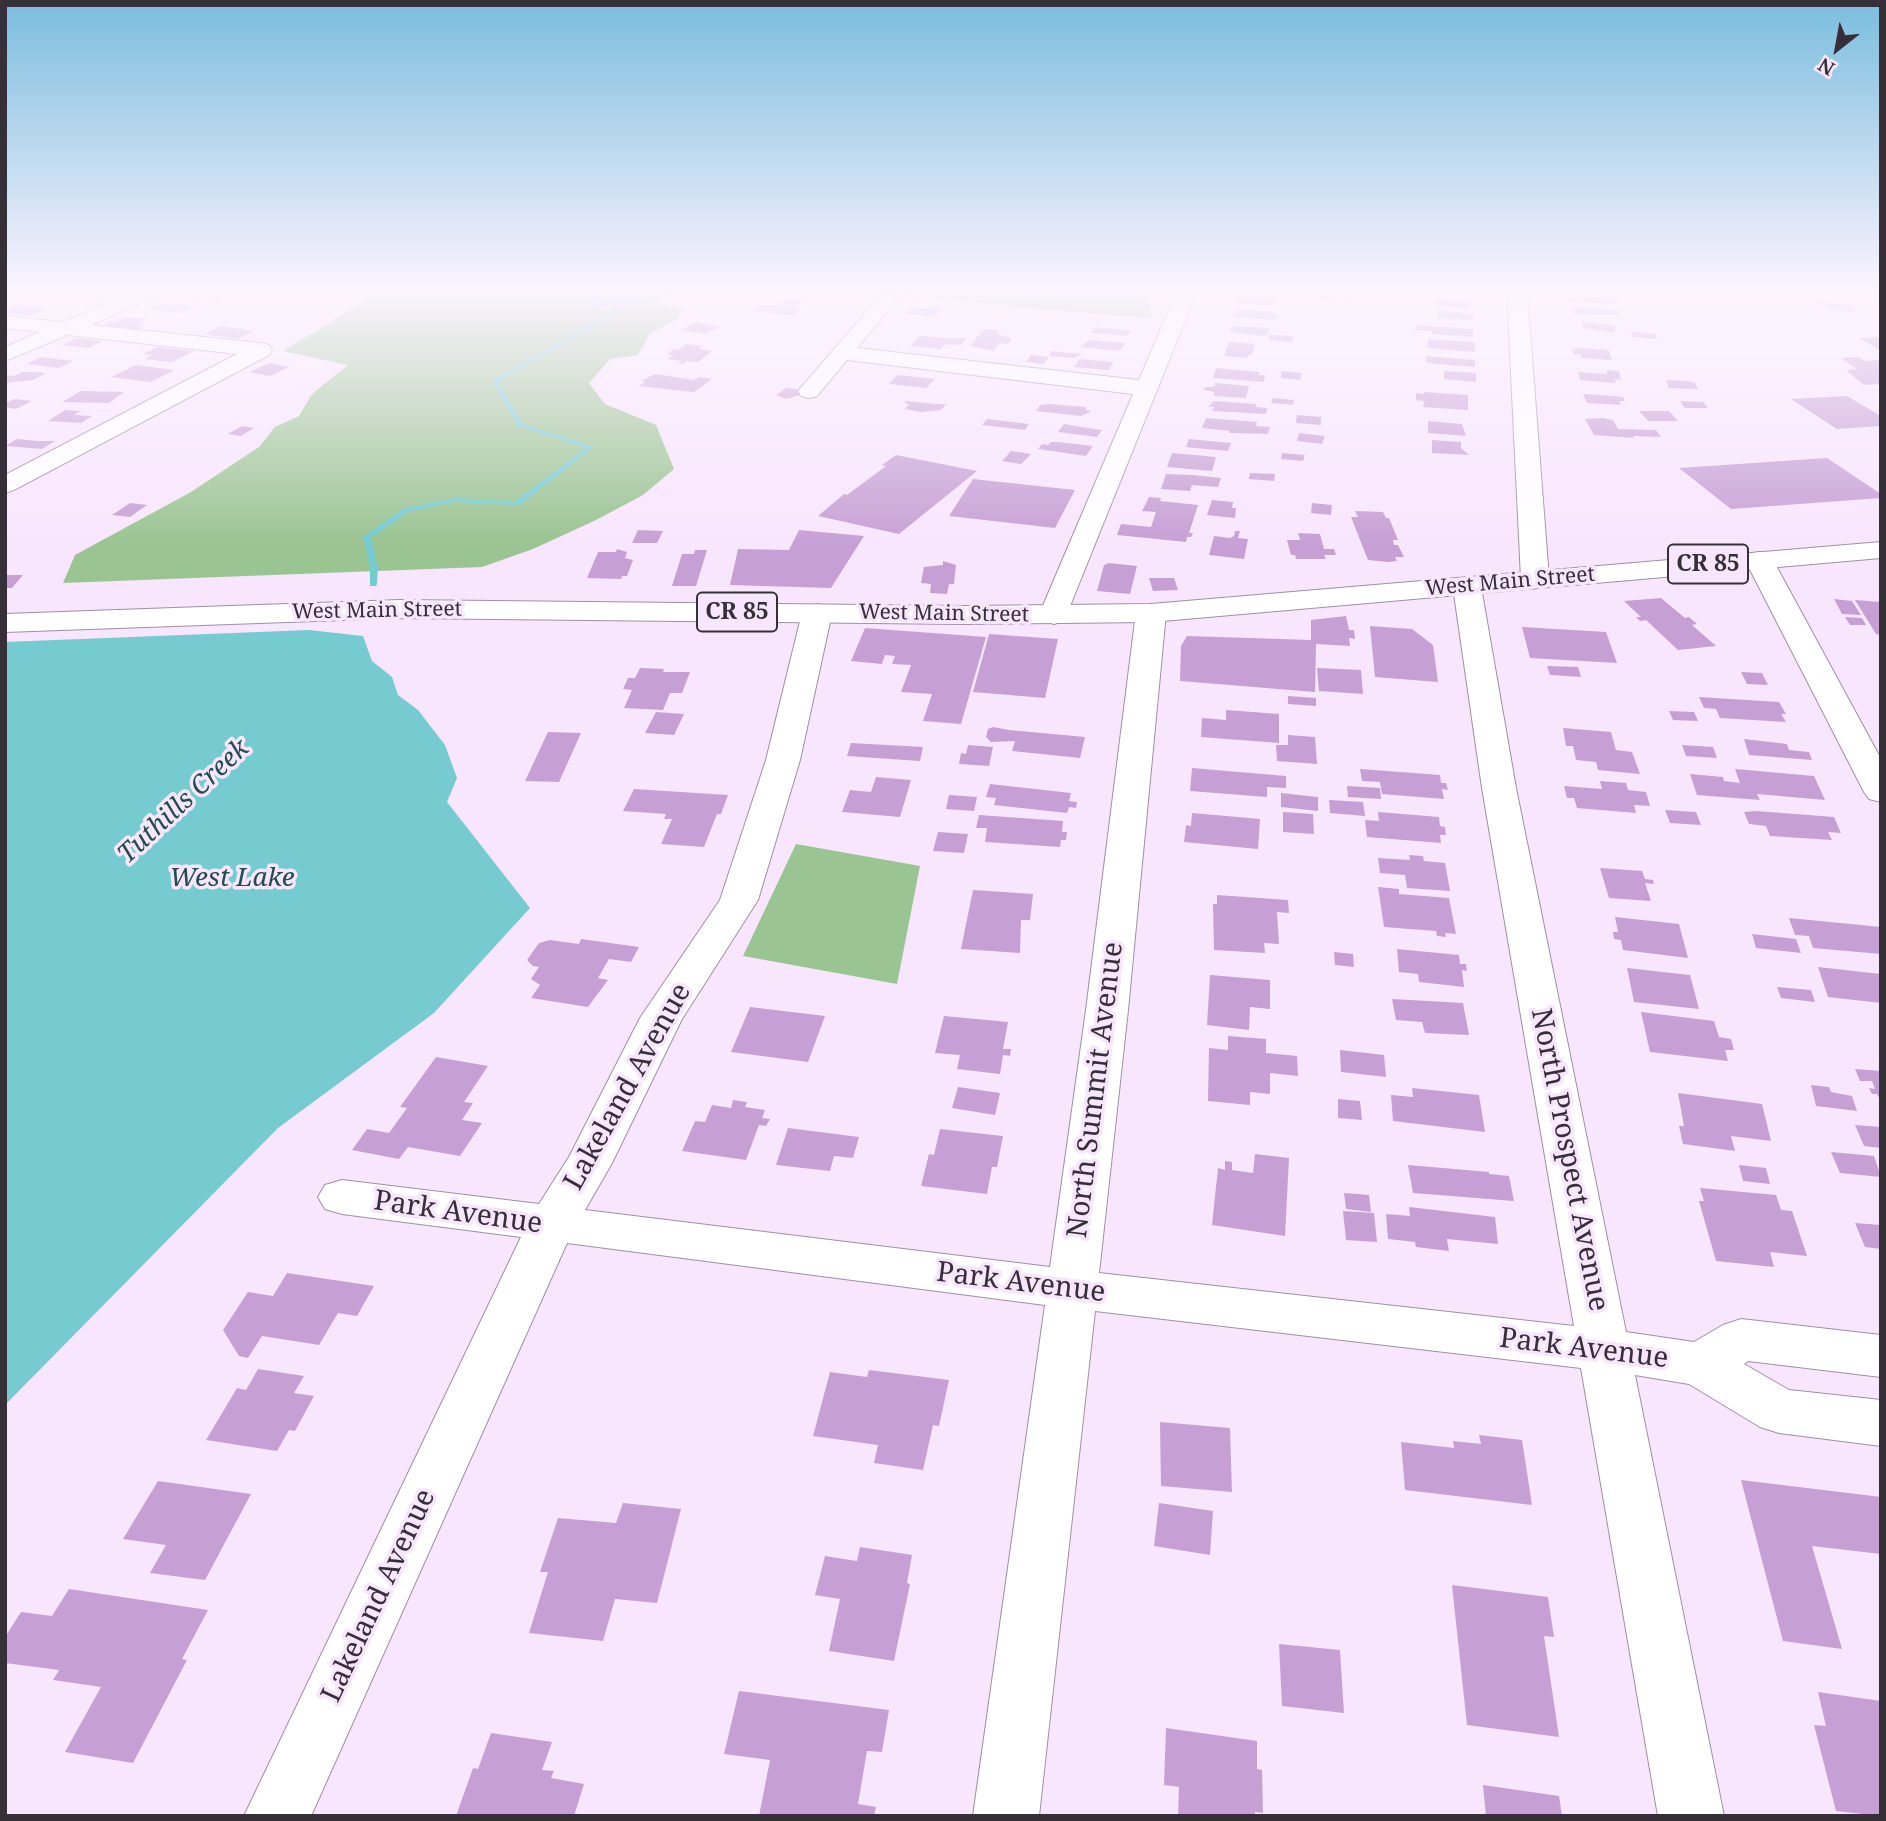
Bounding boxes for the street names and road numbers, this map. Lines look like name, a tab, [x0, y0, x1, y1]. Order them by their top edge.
road number: CR 85	[1668, 544, 1748, 584]
street label: West Main Street	[1424, 562, 1596, 602]
road number: CR 85	[697, 592, 777, 632]
street label: West Main Street	[292, 597, 462, 625]
street label: West Main Street	[859, 600, 1029, 628]
street label: North Summit Avenue	[1061, 940, 1131, 1240]
street label: Lakeland Avenue	[557, 978, 699, 1196]
street label: North Prospect Avenue	[1523, 1006, 1615, 1314]
street label: Park Avenue	[372, 1185, 544, 1241]
street label: Park Avenue	[935, 1256, 1107, 1310]
street label: Park Avenue	[1498, 1322, 1670, 1376]
street label: Lakeland Avenue	[315, 1484, 443, 1708]

